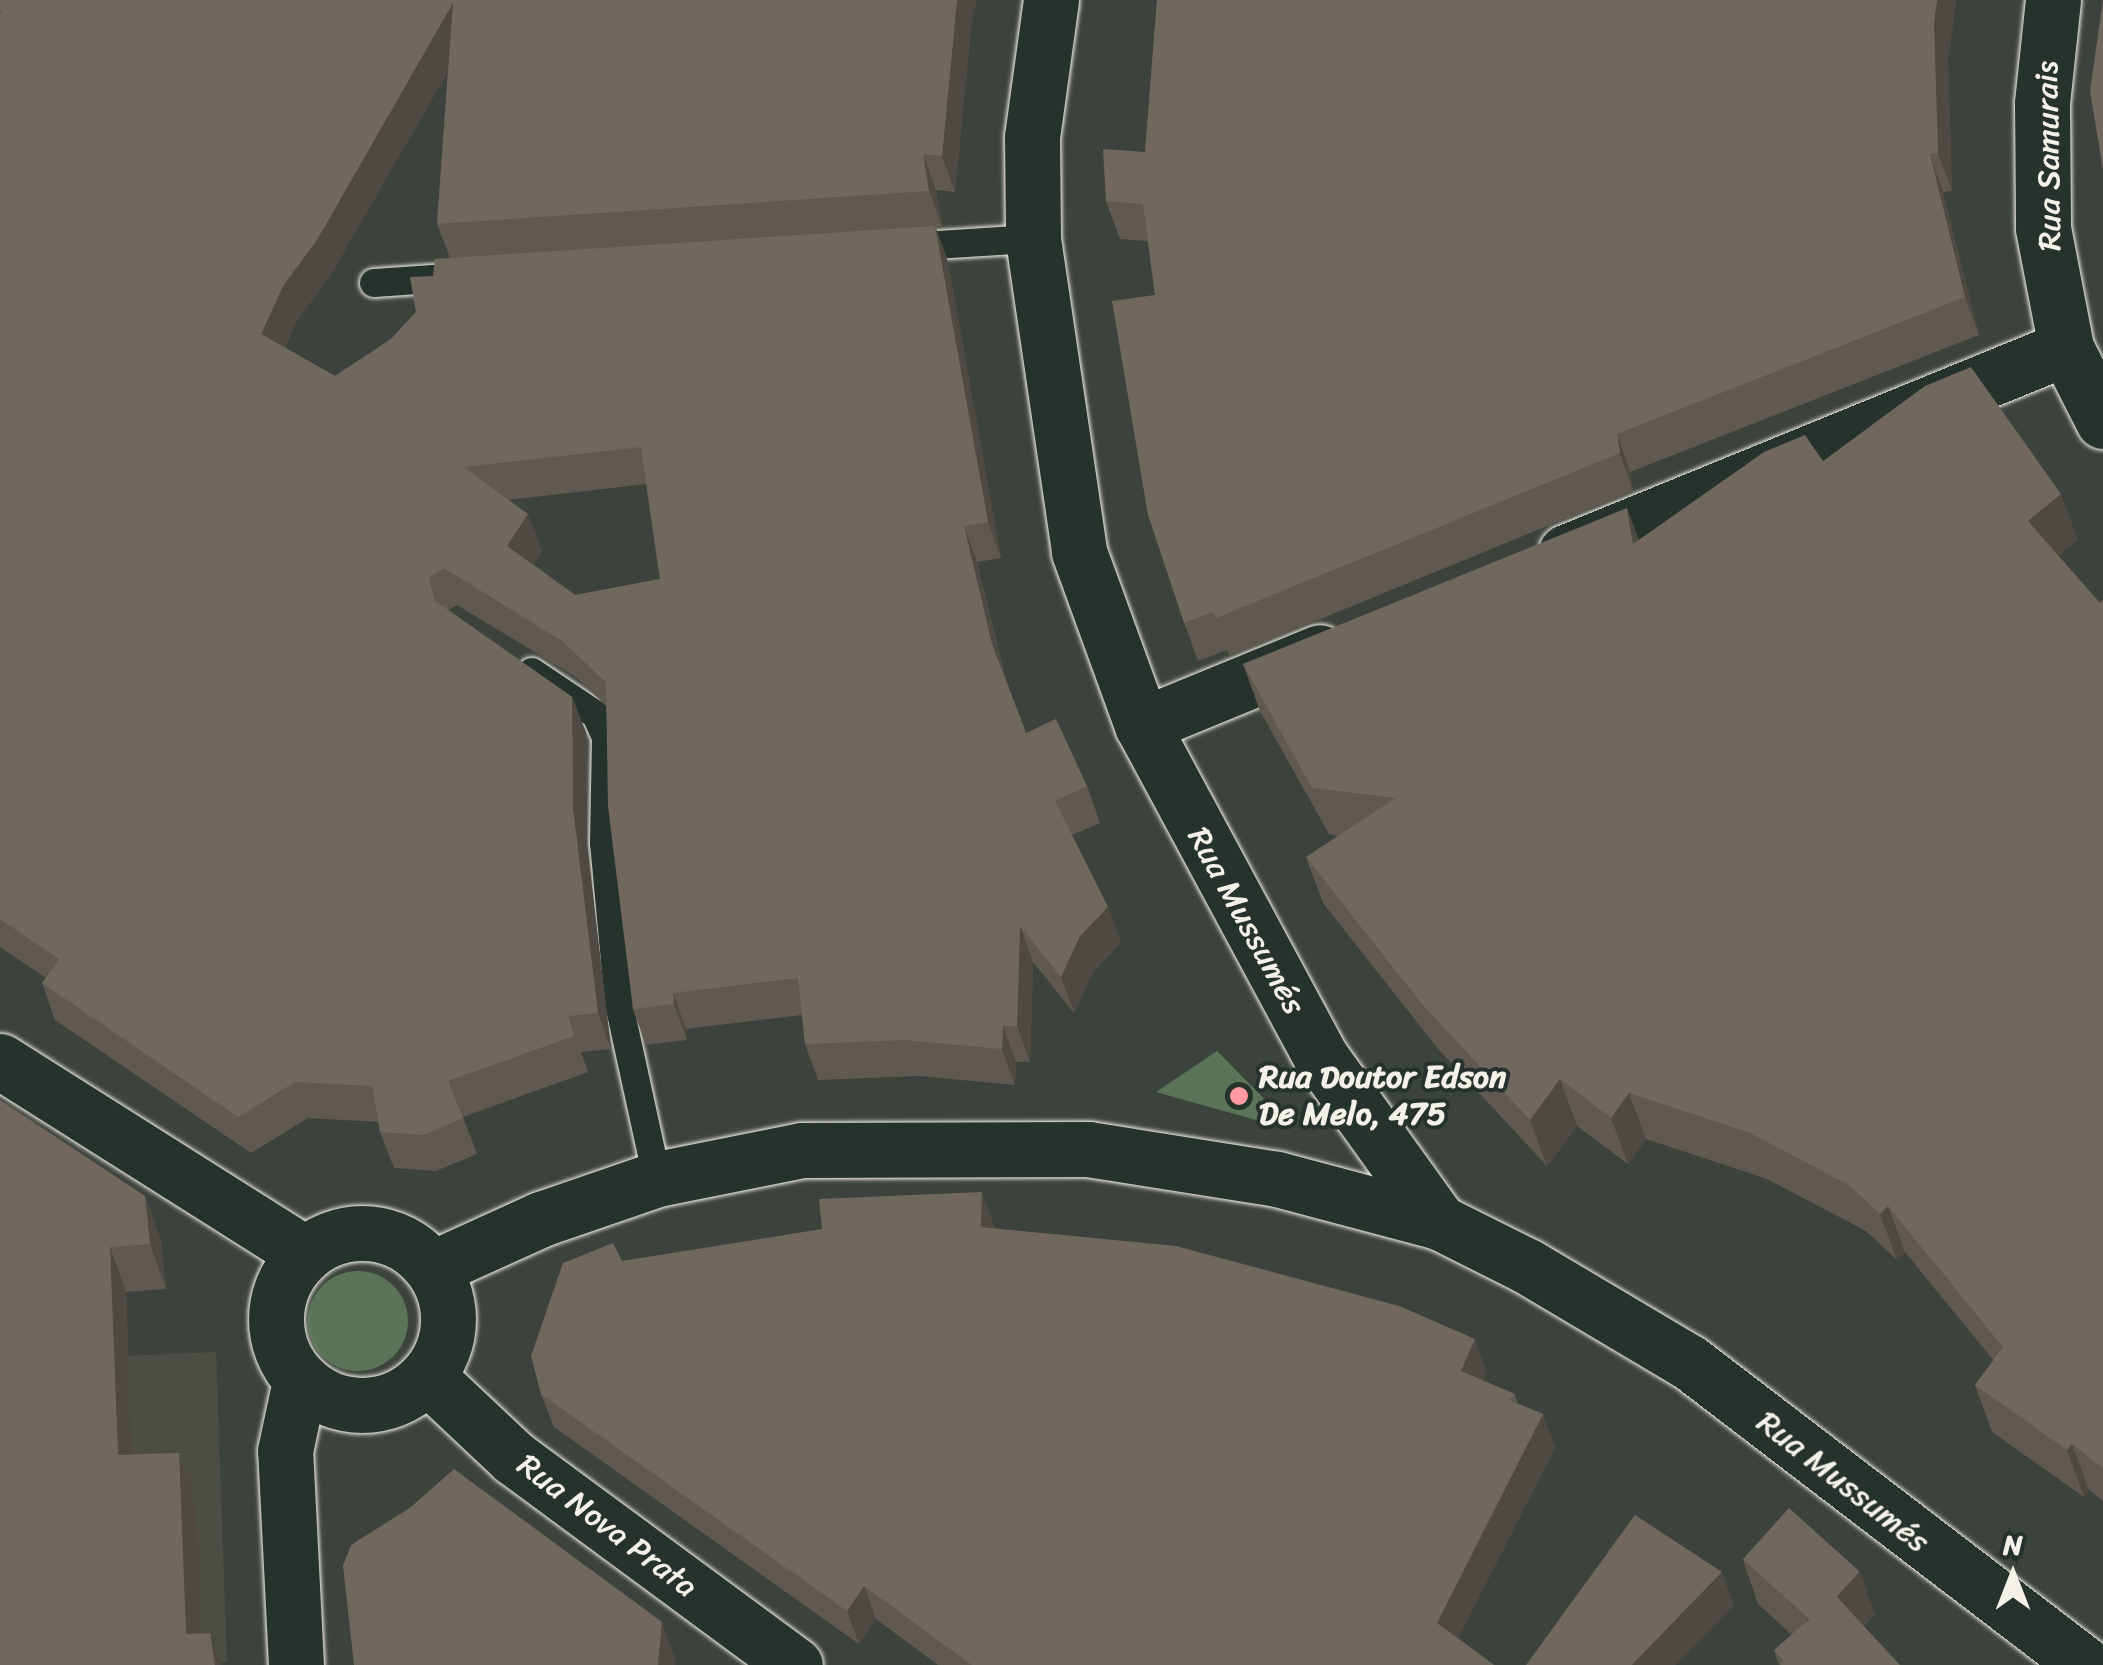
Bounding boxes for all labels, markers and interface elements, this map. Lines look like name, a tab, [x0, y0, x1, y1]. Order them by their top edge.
street label: Rua Samurais	[2028, 61, 2070, 251]
street label: Rua Mussumés	[1179, 821, 1313, 1021]
place label: Rua Doutor Edson De Melo, 475	[1259, 1059, 1507, 1134]
marker: Rua Doutor Edson De Melo, 475	[1228, 1085, 1250, 1107]
street label: Rua Mussumés	[1750, 1403, 1936, 1561]
street label: Rua Nova Prata	[509, 1445, 705, 1607]
text: N	[2003, 1520, 2023, 1569]
north arrow	[1963, 1525, 2063, 1625]

